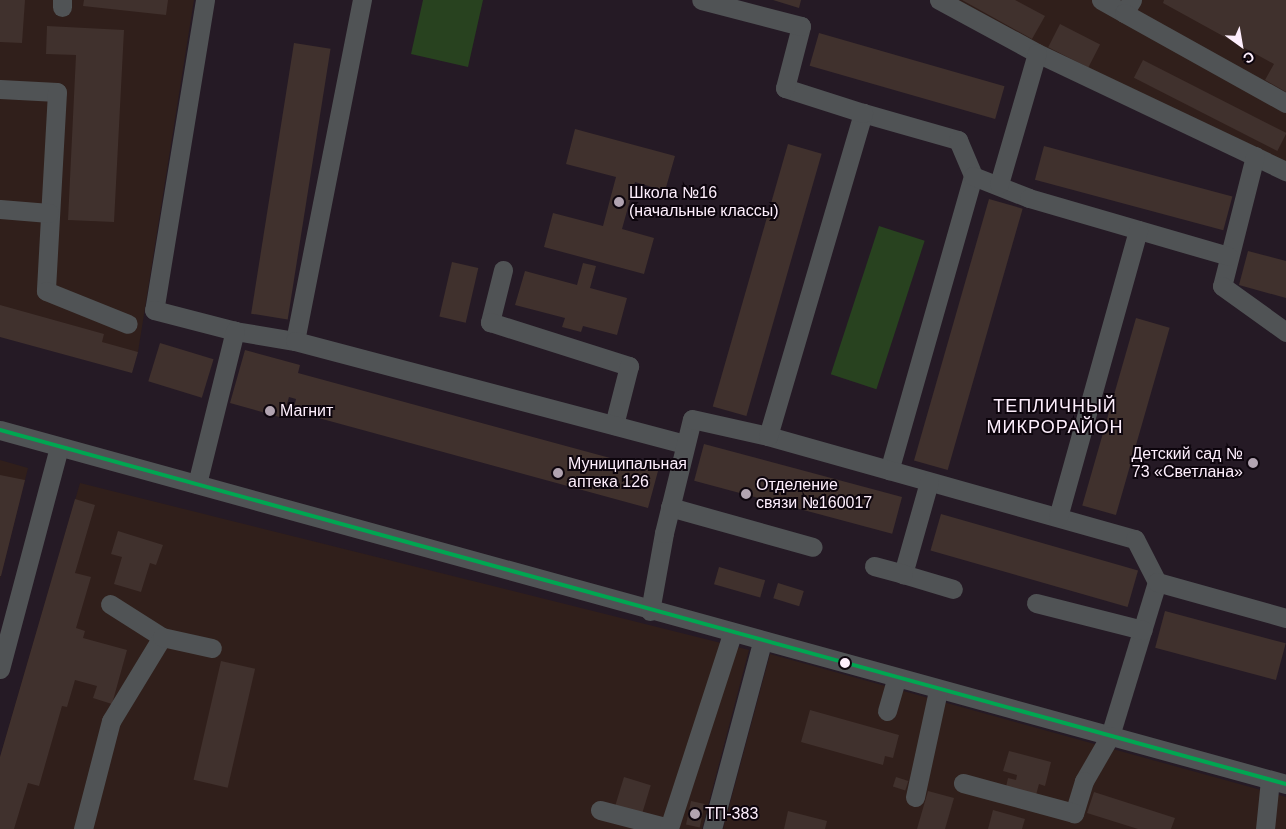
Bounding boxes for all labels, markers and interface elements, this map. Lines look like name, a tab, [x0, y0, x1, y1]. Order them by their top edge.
north arrow	[1216, 20, 1266, 70]
text: С	[1240, 48, 1257, 67]
place label: Школа №16 (начальные классы)	[629, 183, 779, 221]
marker: Школа №16 (начальные классы)	[613, 196, 625, 208]
district label: ТЕПЛИЧНЫЙ МИКРОРАЙОН	[985, 396, 1125, 438]
place label: Магнит	[280, 401, 333, 421]
marker: Магнит	[264, 405, 276, 417]
place label: Детский сад № 73 «Светлана»	[1131, 444, 1243, 482]
place label: Муниципальная аптека 126	[568, 454, 687, 492]
marker: Детский сад № 73 «Светлана»	[1247, 457, 1259, 469]
marker: Муниципальная аптека 126	[552, 467, 564, 479]
place label: Отделение связи №160017	[756, 475, 872, 513]
marker: Отделение связи №160017	[740, 488, 752, 500]
unlabelled marker	[840, 658, 850, 668]
place label: ТП-383	[705, 804, 758, 824]
marker: ТП-383	[689, 808, 701, 820]

